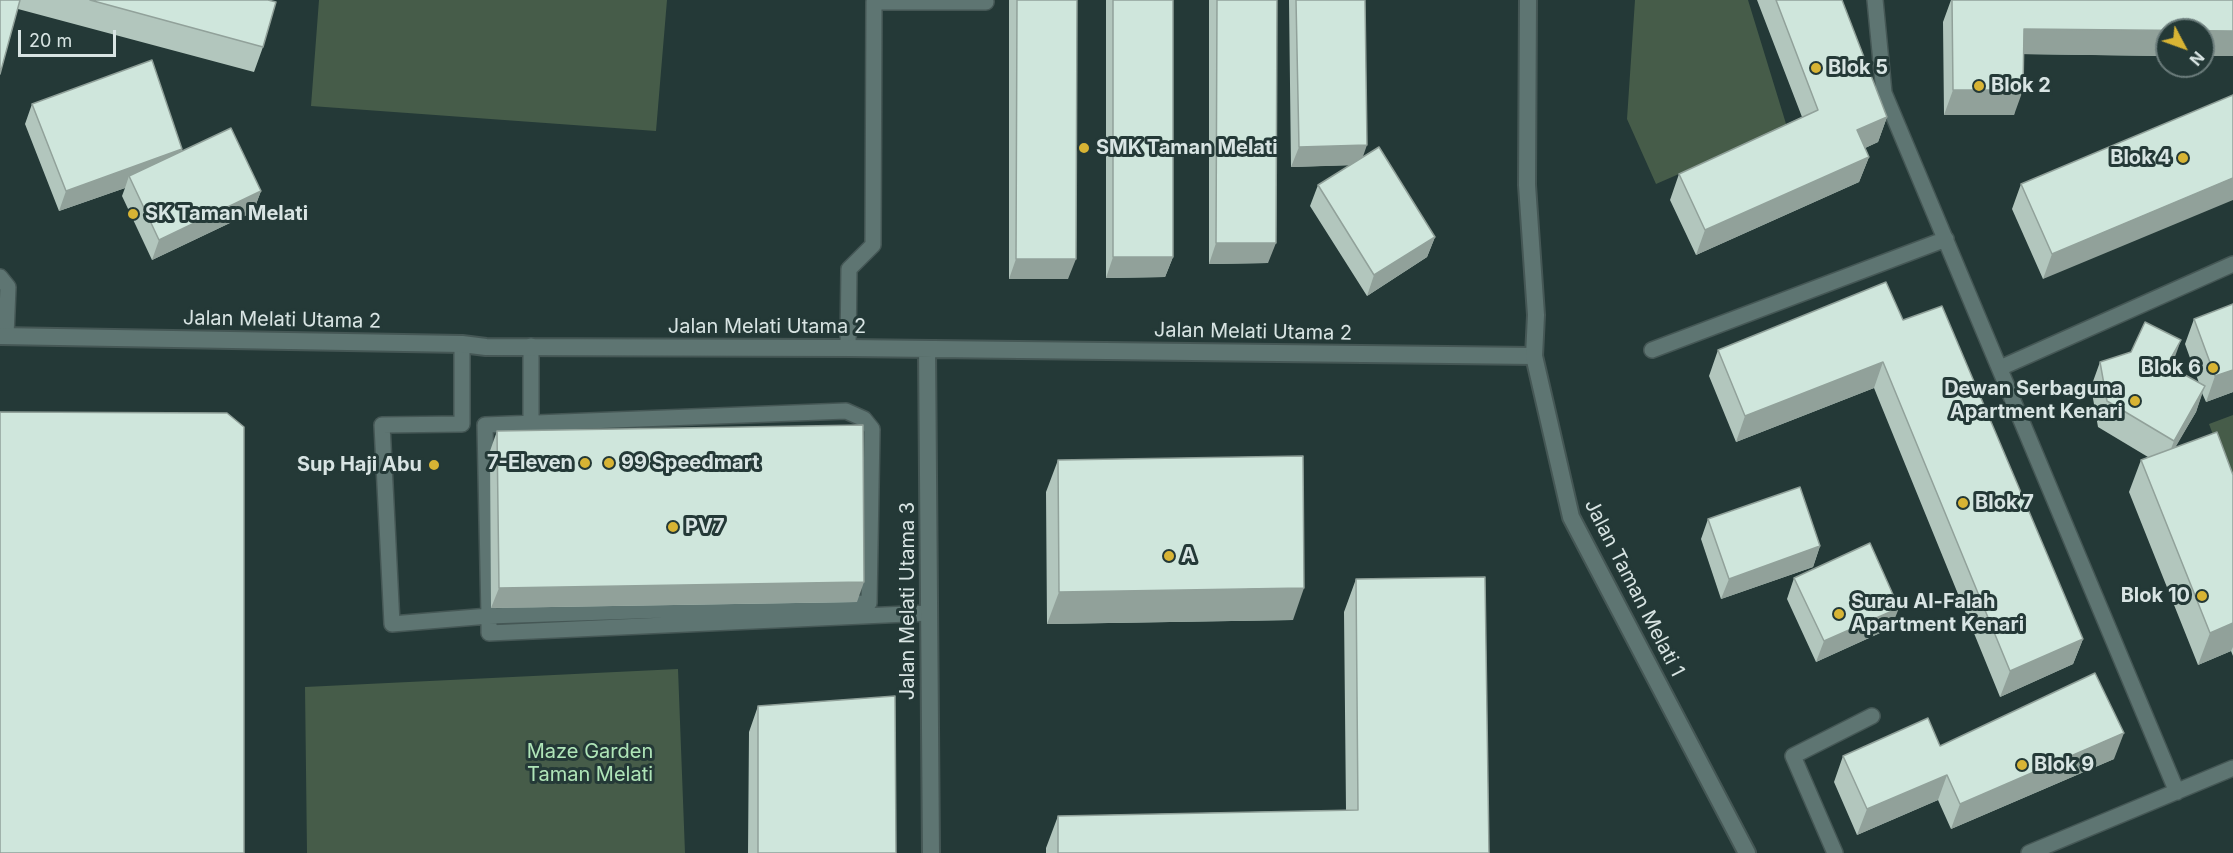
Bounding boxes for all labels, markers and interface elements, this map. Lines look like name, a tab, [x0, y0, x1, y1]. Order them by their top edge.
scale bar	[21, 18, 118, 56]
north arrow	[2155, 18, 2215, 78]
text: 20 m	[29, 30, 72, 51]
text: N	[2186, 47, 2209, 70]
place label: Blok 5	[1828, 56, 1888, 80]
marker: Blok 5	[1809, 61, 1823, 75]
place label: Blok 2	[1991, 74, 2051, 98]
marker: Blok 2	[1972, 79, 1986, 93]
place label: SMK Taman Melati	[1096, 136, 1278, 160]
marker: SMK Taman Melati	[1077, 141, 1091, 155]
place label: Blok 4	[2110, 146, 2171, 170]
marker: Blok 4	[2176, 151, 2190, 165]
place label: SK Taman Melati	[145, 202, 308, 226]
marker: SK Taman Melati	[126, 207, 140, 221]
street label: Jalan Melati Utama 2	[183, 306, 381, 334]
street label: Jalan Melati Utama 2	[668, 315, 866, 339]
street label: Jalan Melati Utama 2	[1154, 318, 1352, 346]
place label: Blok 6	[2141, 356, 2201, 380]
marker: Blok 6	[2206, 361, 2220, 375]
place label: Dewan Serbaguna Apartment Kenari	[1944, 377, 2123, 424]
marker: Dewan Serbaguna Apartment Kenari	[2128, 394, 2142, 408]
place label: 7-Eleven	[487, 451, 573, 475]
place label: 99 Speedmart	[621, 451, 760, 475]
place label: Sup Haji Abu	[297, 453, 422, 477]
marker: 7-Eleven	[578, 456, 592, 470]
marker: 99 Speedmart	[602, 456, 616, 470]
marker: Sup Haji Abu	[427, 458, 441, 472]
place label: Blok 7	[1975, 491, 2034, 515]
street label: Jalan Taman Melati 1	[1579, 495, 1689, 681]
marker: Blok 7	[1956, 496, 1970, 510]
street label: Jalan Melati Utama 3	[896, 502, 920, 700]
place label: PV7	[685, 515, 725, 539]
marker: PV7	[666, 520, 680, 534]
place label: A	[1181, 544, 1196, 568]
marker: A	[1162, 549, 1176, 563]
place label: Blok 10	[2121, 584, 2190, 608]
marker: Blok 10	[2195, 589, 2209, 603]
place label: Surau Al-Falah Apartment Kenari	[1851, 590, 2024, 637]
marker: Surau Al-Falah Apartment Kenari	[1832, 607, 1846, 621]
park label: Maze Garden Taman Melati	[527, 740, 653, 787]
place label: Blok 9	[2034, 753, 2094, 777]
marker: Blok 9	[2015, 758, 2029, 772]

